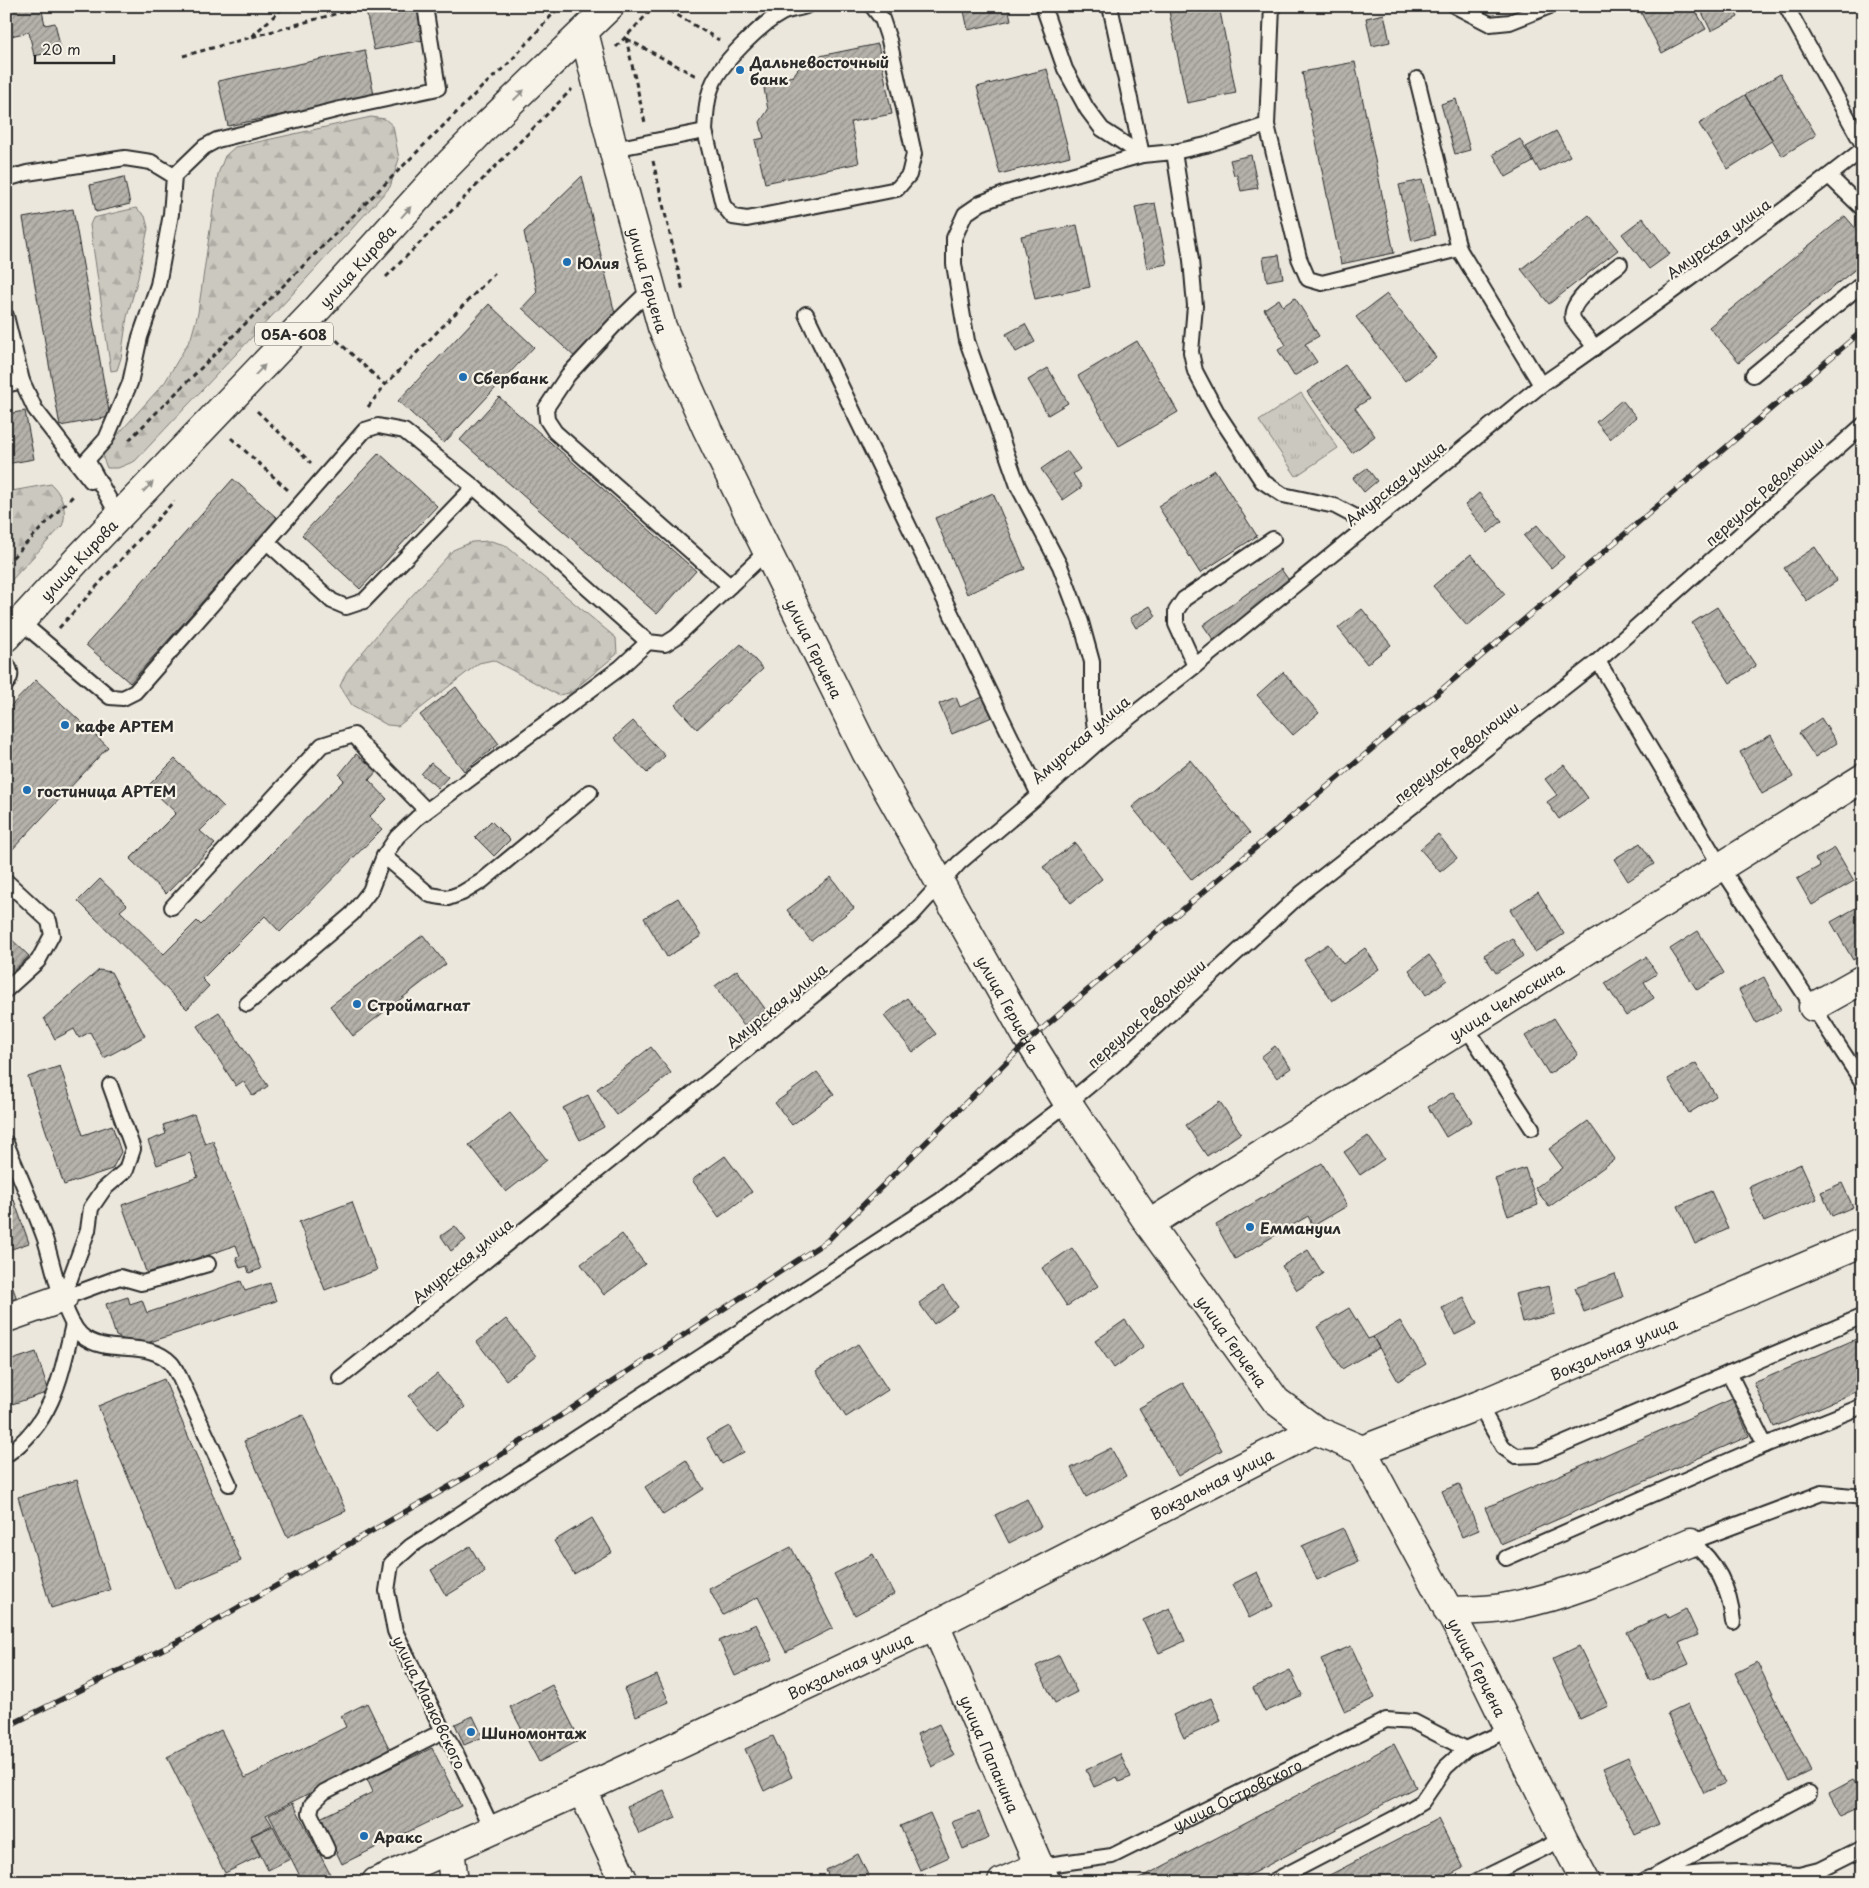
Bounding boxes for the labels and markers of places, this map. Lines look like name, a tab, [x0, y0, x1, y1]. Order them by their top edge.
place label: Дальневосточный банк	[749, 50, 889, 90]
marker: Дальневосточный банк	[734, 64, 746, 76]
place label: Юлия	[577, 251, 619, 274]
marker: Юлия	[561, 256, 573, 268]
place label: Сбербанк	[473, 366, 549, 389]
marker: Сбербанк	[457, 371, 469, 383]
place label: кафе АРТЕМ	[75, 714, 174, 737]
marker: кафе АРТЕМ	[59, 719, 71, 731]
place label: гостиница АРТЕМ	[37, 779, 176, 802]
marker: гостиница АРТЕМ	[21, 784, 33, 796]
place label: Строймагнат	[367, 993, 471, 1016]
marker: Строймагнат	[351, 998, 363, 1010]
place label: Еммануил	[1260, 1216, 1341, 1239]
marker: Еммануил	[1244, 1221, 1256, 1233]
place label: Шиномонтаж	[481, 1721, 586, 1744]
marker: Шиномонтаж	[465, 1726, 477, 1738]
place label: Аракс	[373, 1825, 422, 1848]
marker: Аракс	[358, 1830, 370, 1842]

